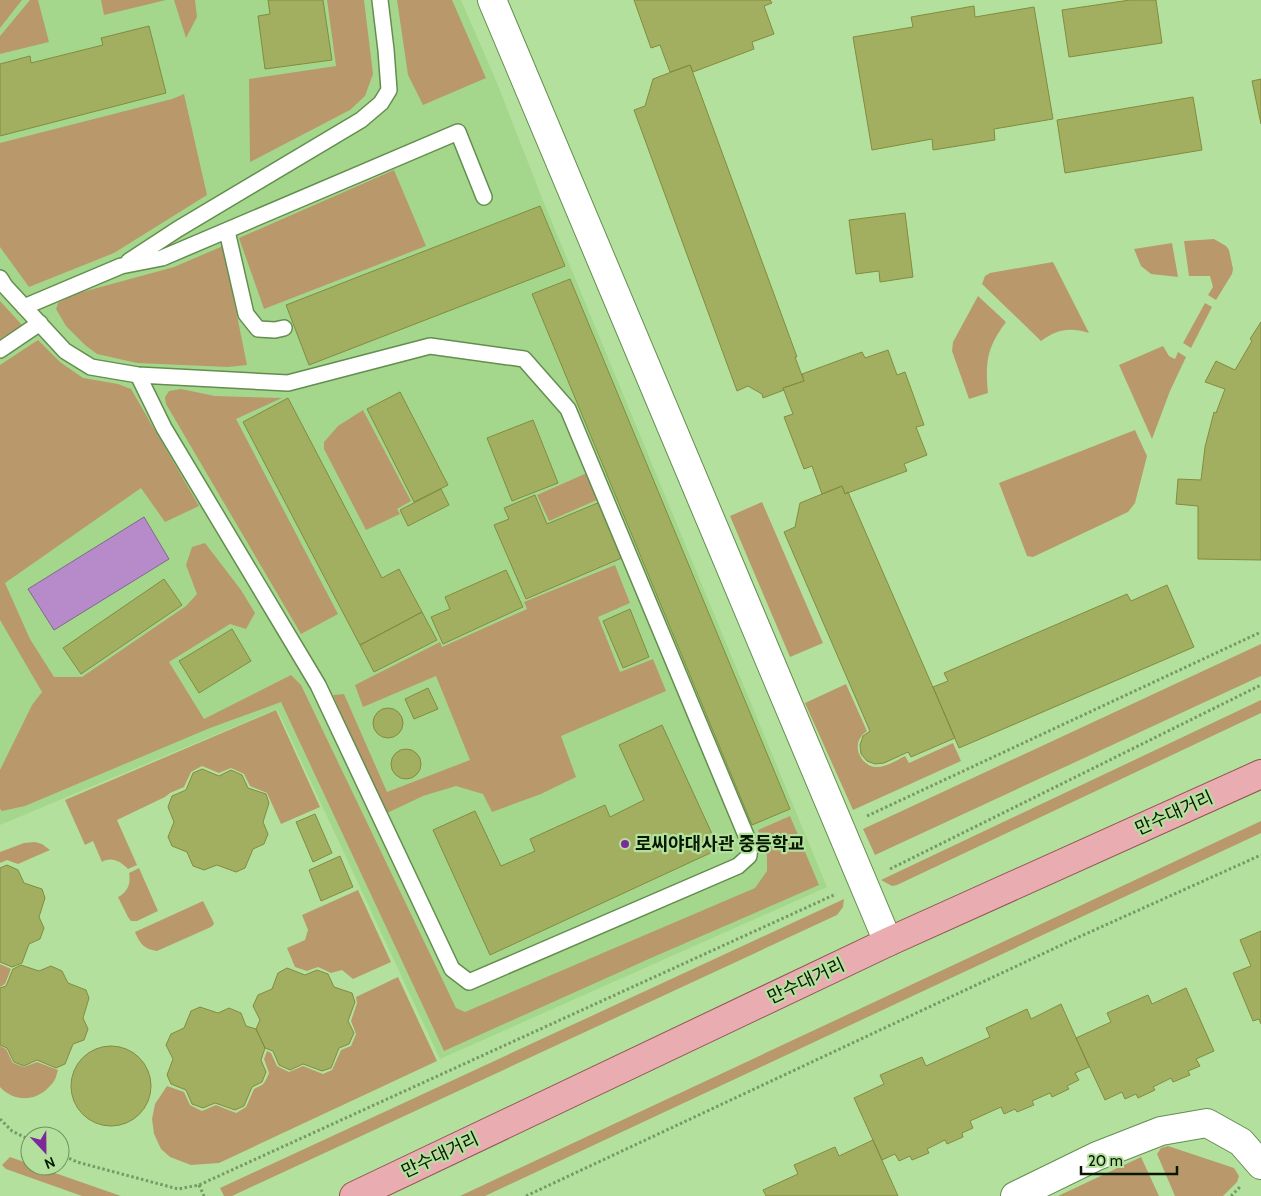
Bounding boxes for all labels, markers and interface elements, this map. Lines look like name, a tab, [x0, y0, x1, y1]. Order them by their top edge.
street label: 만수대거리	[1132, 786, 1216, 840]
place label: 로씨야대사관 중등학교	[635, 833, 805, 855]
marker: 로씨야대사관 중등학교	[619, 838, 631, 850]
street label: 만수대거리	[764, 954, 848, 1008]
north arrow	[20, 1126, 70, 1176]
street label: 만수대거리	[398, 1128, 482, 1182]
scale bar	[1081, 1144, 1177, 1176]
text: 20 m	[1088, 1152, 1123, 1170]
text: N	[42, 1153, 58, 1173]

